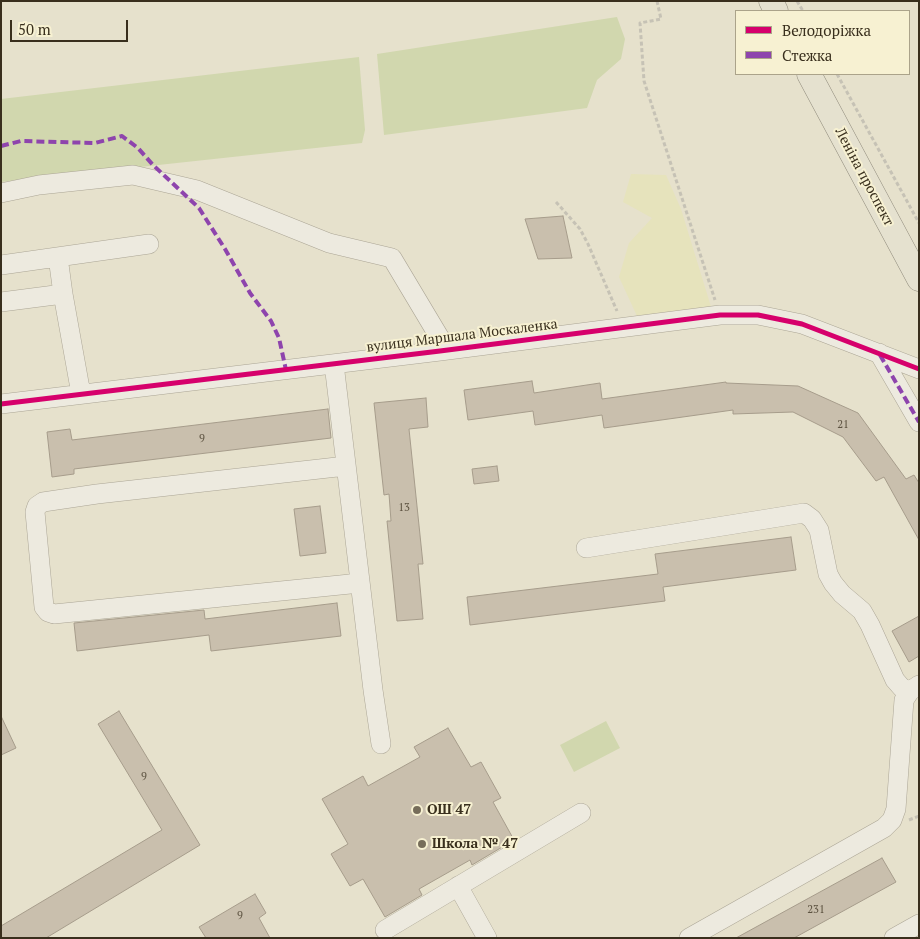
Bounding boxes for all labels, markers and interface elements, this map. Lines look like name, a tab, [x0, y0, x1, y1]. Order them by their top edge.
scale bar	[12, 10, 130, 42]
legend	[735, 10, 910, 75]
text: 50 m	[18, 19, 51, 39]
text: Велодоріжка	[782, 20, 871, 40]
text: Стежка	[782, 45, 832, 65]
street label: Леніна проспект	[831, 125, 897, 229]
street label: вулиця Маршала Москаленка	[365, 316, 559, 356]
house number: 21	[837, 418, 849, 432]
house number: 9	[199, 432, 205, 446]
house number: 13	[398, 501, 410, 515]
house number: 9	[141, 770, 147, 784]
place label: ОШ 47	[427, 802, 471, 818]
marker: ОШ 47	[411, 804, 423, 816]
place label: Школа № 47	[432, 836, 518, 852]
marker: Школа № 47	[416, 838, 428, 850]
house number: 231	[807, 903, 825, 917]
house number: 9	[237, 909, 243, 923]

